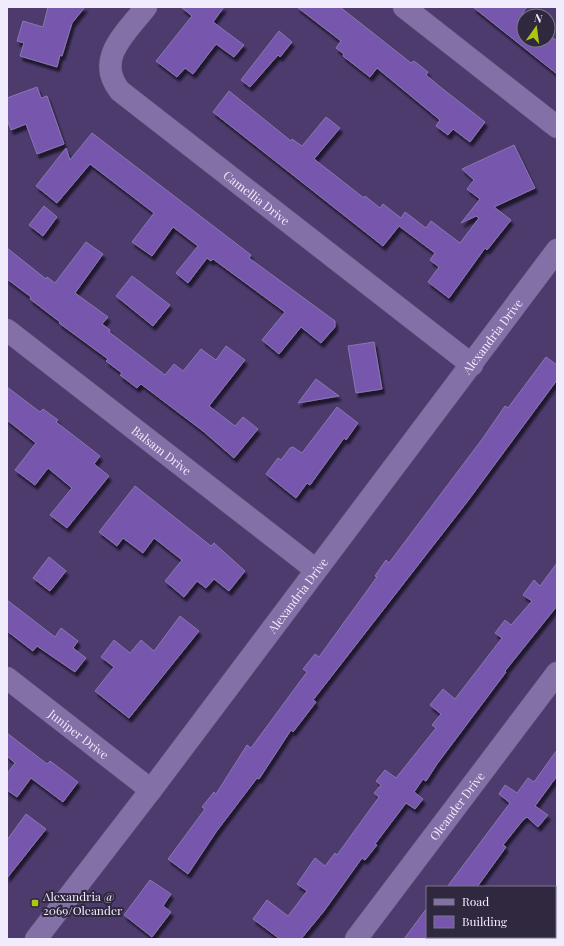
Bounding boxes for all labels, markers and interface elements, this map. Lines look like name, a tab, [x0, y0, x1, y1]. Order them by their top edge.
north arrow	[516, 8, 556, 48]
text: N	[533, 10, 544, 26]
street label: Camellia Drive	[221, 167, 293, 228]
street label: Alexandria Drive	[458, 295, 526, 378]
street label: Balsam Drive	[129, 422, 195, 478]
street label: Alexandria Drive	[263, 554, 331, 637]
street label: Juniper Drive	[45, 705, 112, 762]
street label: Oleander Drive	[426, 768, 488, 843]
legend	[426, 886, 556, 938]
place label: Alexandria @ 2069/Oleander	[42, 888, 123, 918]
text: Road	[462, 893, 489, 909]
marker: Alexandria @ 2069/Oleander	[30, 898, 40, 908]
text: Building	[462, 913, 508, 929]

